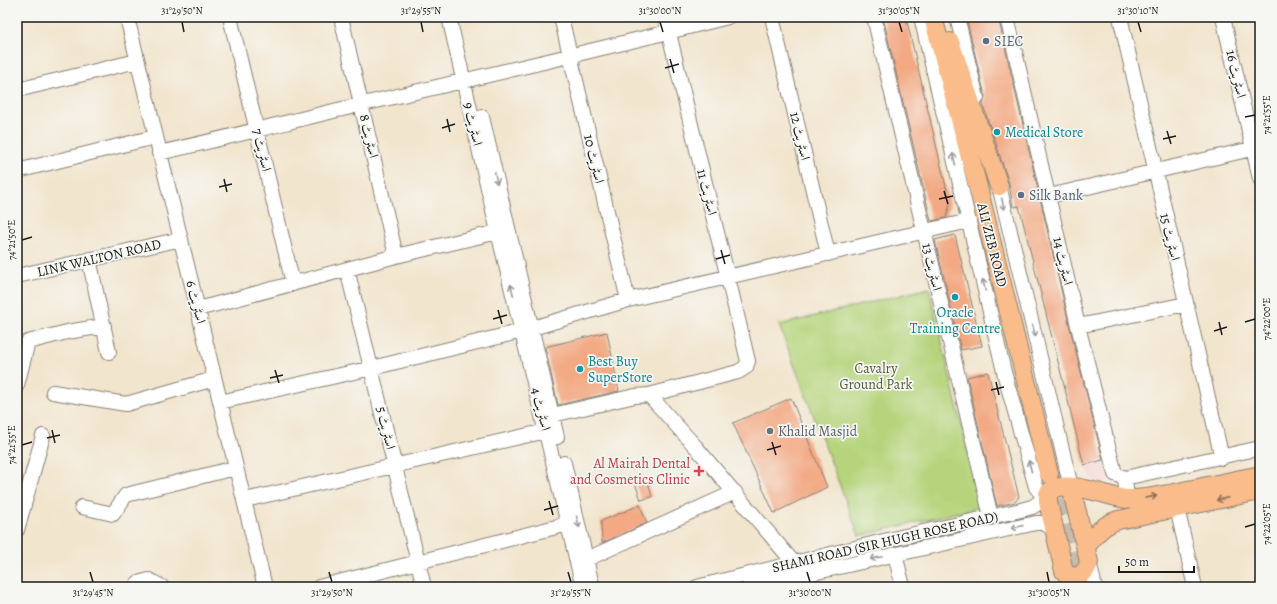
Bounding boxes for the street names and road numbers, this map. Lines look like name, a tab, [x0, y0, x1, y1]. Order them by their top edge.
street label: اسٹریٹ 16	[1221, 48, 1251, 100]
street label: اسٹریٹ 9	[459, 100, 487, 148]
street label: اسٹریٹ 12	[785, 110, 815, 162]
street label: اسٹریٹ 8	[355, 112, 383, 160]
street label: اسٹریٹ 7	[248, 127, 276, 173]
street label: اسٹریٹ 10	[579, 133, 609, 185]
street label: اسٹریٹ 11	[692, 167, 722, 217]
street label: ALI ZEB ROAD	[972, 200, 1012, 289]
street label: اسٹریٹ 15	[1155, 211, 1185, 263]
street label: LINK WALTON ROAD	[35, 234, 163, 282]
street label: اسٹریٹ 14	[1048, 235, 1078, 287]
street label: اسٹریٹ 13	[917, 241, 947, 293]
street label: اسٹریٹ 6	[181, 278, 211, 326]
street label: اسٹریٹ 4	[526, 385, 556, 433]
street label: اسٹریٹ 5	[372, 405, 400, 451]
street label: SHAMI ROAD (SIR HUGH ROSE ROAD)	[770, 507, 1000, 577]

